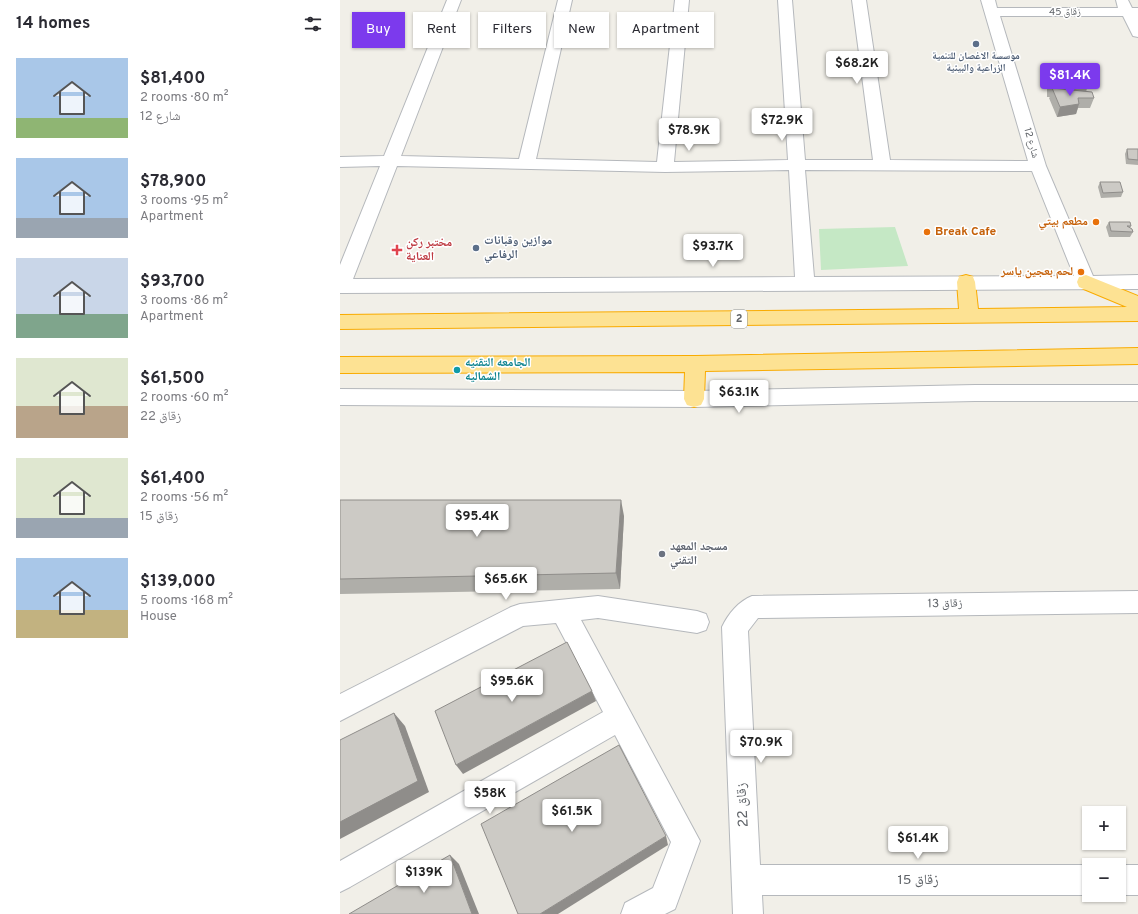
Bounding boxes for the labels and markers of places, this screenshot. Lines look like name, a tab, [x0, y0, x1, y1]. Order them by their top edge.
marker: موسسة الاغصان للتنمية الزراعية والبيئية	[971, 39, 981, 49]
place label: موسسة الاغصان للتنمية الزراعية والبيئية	[932, 50, 1020, 75]
pin: $68.2K	[824, 51, 890, 85]
pin: $81.4K	[1037, 63, 1103, 97]
pin: $72.9K	[749, 108, 815, 142]
pin: $78.9K	[656, 118, 722, 152]
place label: مطعم بيتي	[1039, 214, 1088, 231]
marker: مطعم بيتي	[1091, 217, 1101, 227]
place label: Break Cafe	[935, 224, 996, 240]
marker: Break Cafe	[922, 227, 932, 237]
place label: موازين وقبانات الرفاعي	[484, 233, 553, 264]
pin: $93.7K	[680, 234, 746, 268]
place label: مختبر ركن العناية	[406, 235, 452, 265]
marker: موازين وقبانات الرفاعي	[471, 243, 481, 253]
marker: مختبر ركن العناية	[391, 244, 403, 256]
place label: لحم بعجين ياسر	[1000, 264, 1073, 280]
marker: لحم بعجين ياسر	[1076, 267, 1086, 277]
place label: الجامعه التقنيه الشماليه	[465, 355, 531, 385]
marker: الجامعه التقنيه الشماليه	[452, 365, 462, 375]
pin: $63.1K	[706, 380, 772, 414]
pin: $95.4K	[444, 504, 510, 538]
place label: مسجد المعهد التقني	[670, 539, 728, 570]
marker: مسجد المعهد التقني	[657, 549, 667, 559]
pin: $65.6K	[473, 567, 539, 601]
pin: $95.6K	[479, 669, 545, 703]
pin: $70.9K	[728, 730, 794, 764]
pin: $58K	[466, 781, 514, 815]
pin: $61.5K	[539, 799, 605, 833]
pin: $61.4K	[885, 826, 951, 860]
pin: $139K	[396, 860, 452, 894]

